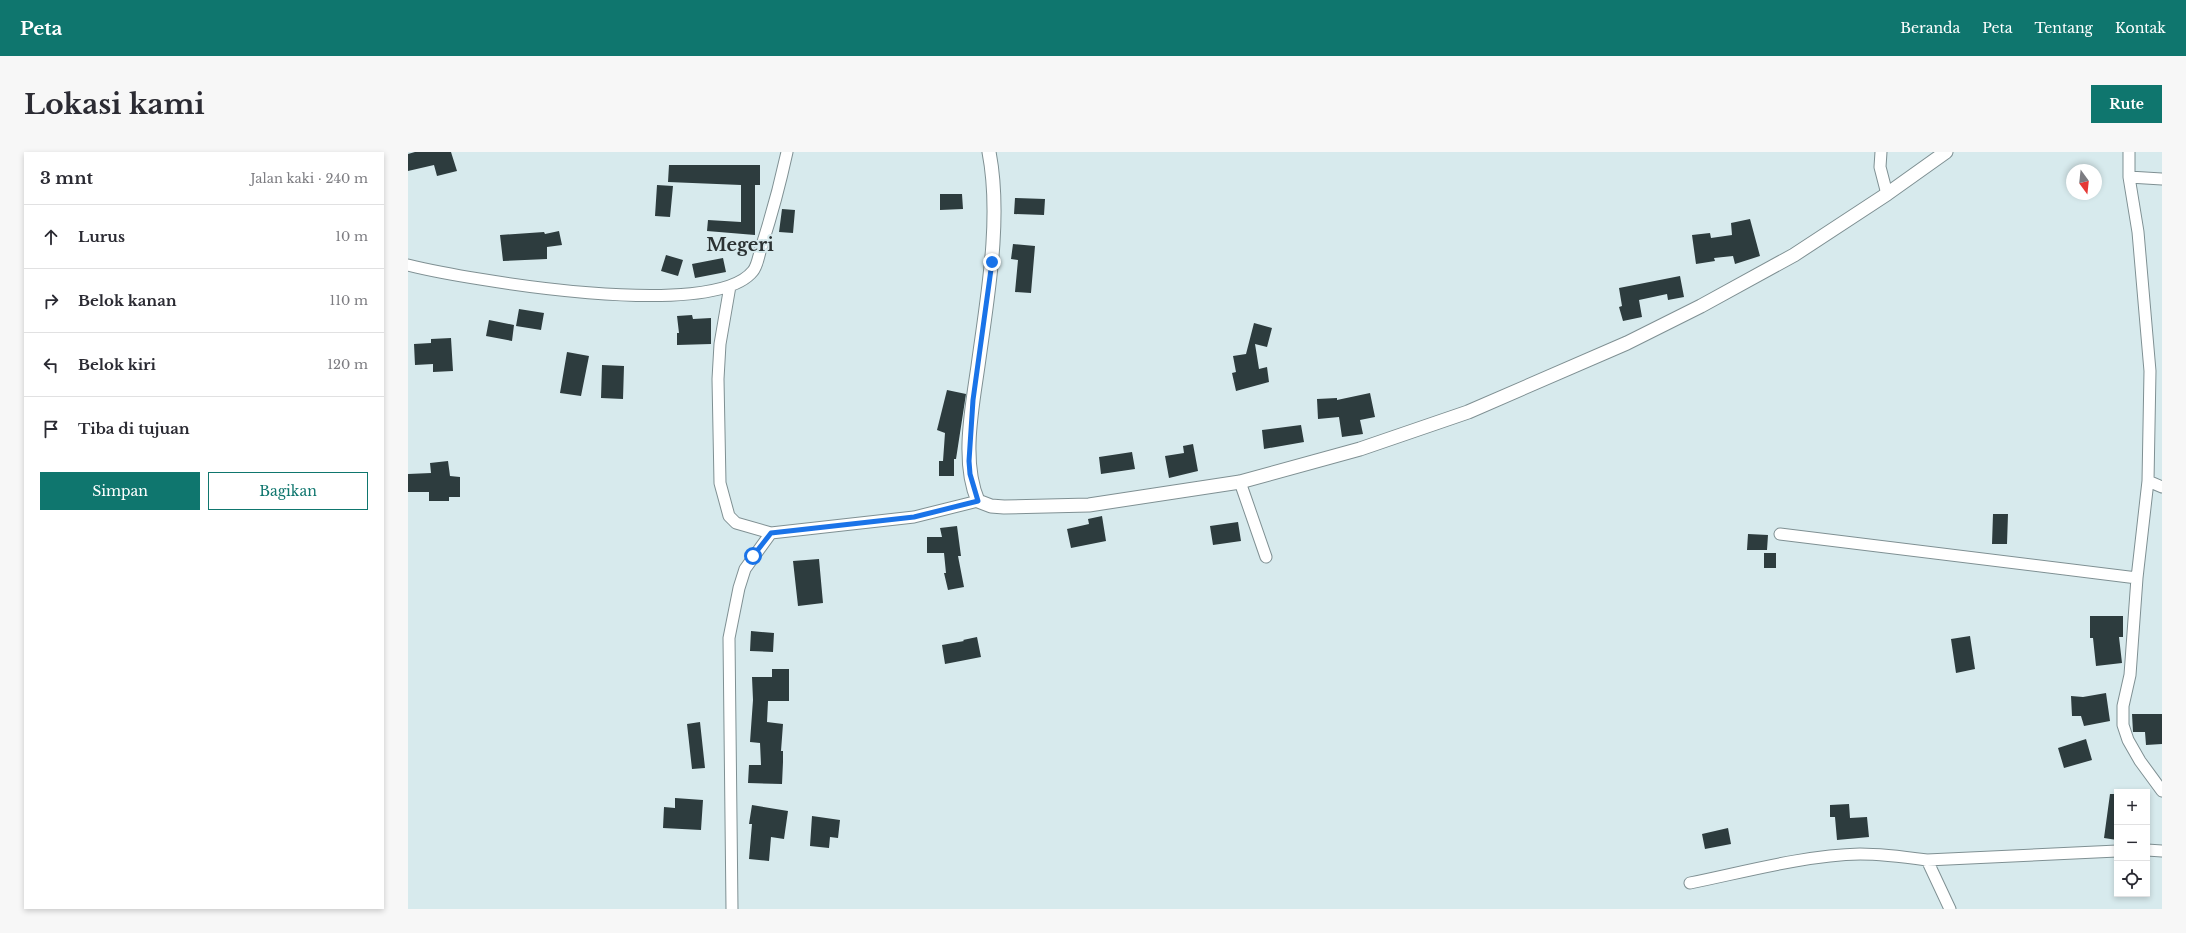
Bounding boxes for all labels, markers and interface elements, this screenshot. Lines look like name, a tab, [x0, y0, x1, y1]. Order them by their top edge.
text: Peta	[20, 17, 62, 40]
text: Beranda	[1900, 19, 1960, 37]
text: Peta	[1982, 19, 2013, 37]
text: Tentang	[2035, 19, 2093, 37]
text: Kontak	[2115, 19, 2166, 37]
button: Rute	[2091, 85, 2162, 123]
text: Lokasi kami	[24, 87, 205, 122]
north arrow	[2066, 164, 2102, 200]
text: 3 mnt	[40, 168, 93, 189]
text: Jalan kaki · 240 m	[251, 170, 368, 187]
icon: ahead	[40, 226, 62, 248]
text: Lurus	[78, 227, 125, 246]
text: 10 m	[335, 228, 368, 245]
district label: Megeri	[706, 234, 774, 256]
route end	[983, 253, 1001, 271]
icon: right	[40, 290, 62, 312]
text: Belok kanan	[78, 291, 177, 310]
text: 110 m	[329, 292, 368, 309]
icon: left	[40, 354, 62, 376]
text: Belok kiri	[78, 355, 156, 374]
text: 120 m	[327, 356, 368, 373]
icon: arrive	[40, 418, 62, 440]
text: Tiba di tujuan	[78, 419, 190, 438]
button: Simpan	[40, 472, 200, 510]
button: Bagikan	[208, 472, 368, 510]
route start	[744, 547, 762, 565]
map controls	[2114, 789, 2150, 897]
button: +	[2114, 789, 2150, 825]
button: −	[2114, 825, 2150, 861]
button: locate	[2114, 861, 2150, 897]

